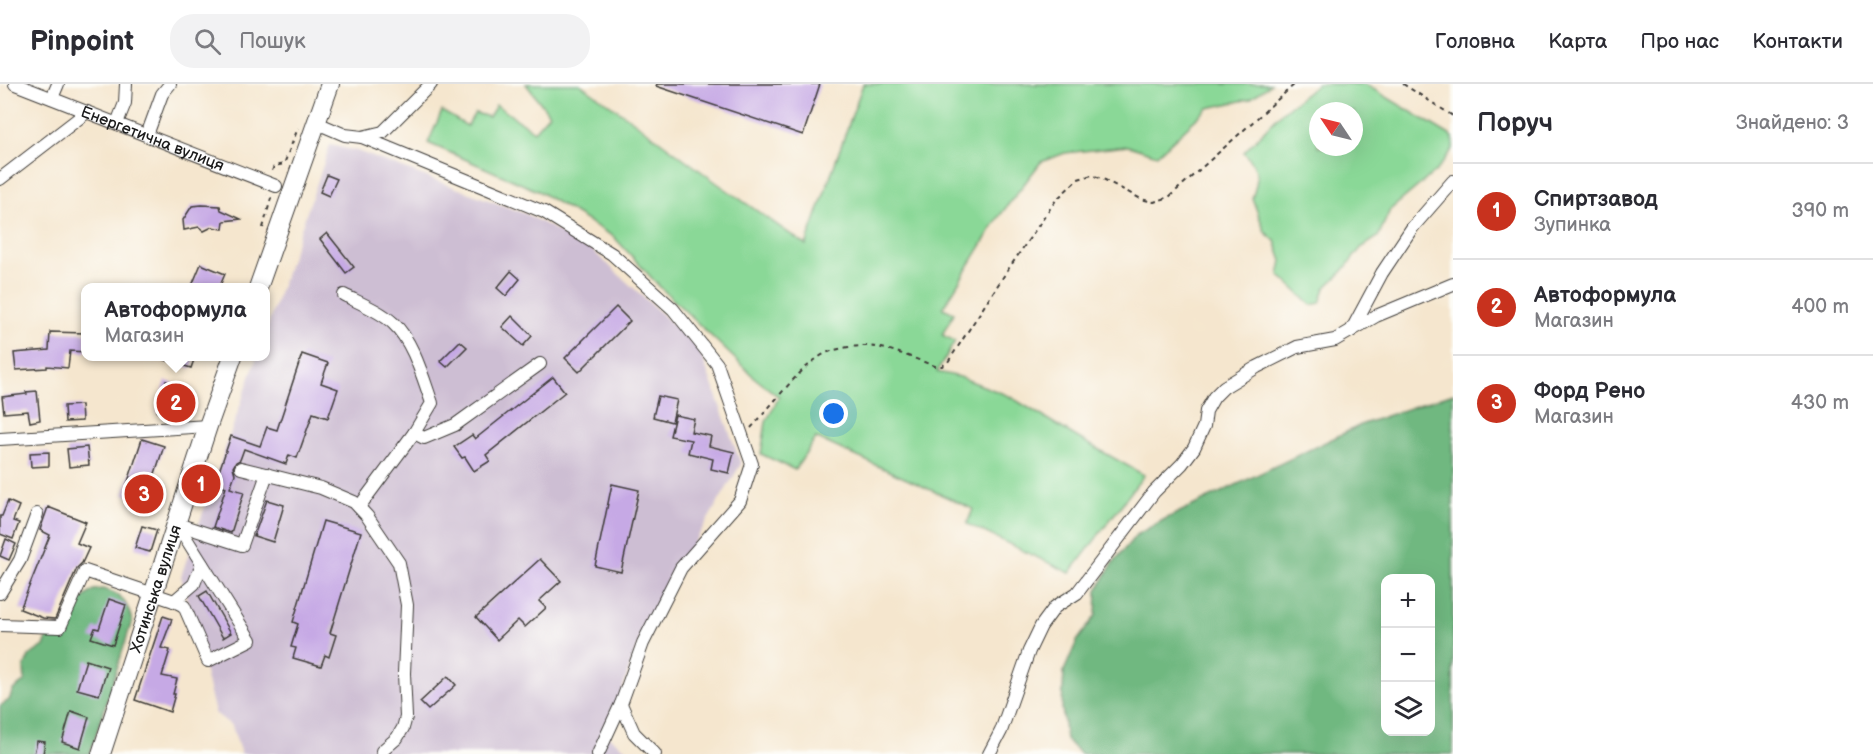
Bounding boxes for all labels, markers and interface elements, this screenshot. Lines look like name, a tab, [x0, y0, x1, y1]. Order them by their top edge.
search box	[170, 14, 590, 68]
text: Pinpoint	[30, 25, 134, 58]
icon: search	[191, 25, 224, 58]
text: Пошук	[239, 28, 306, 55]
text: Головна	[1435, 29, 1515, 54]
text: Карта	[1548, 29, 1607, 54]
text: Про нас	[1640, 29, 1719, 54]
text: Контакти	[1752, 29, 1843, 54]
north arrow	[1309, 102, 1363, 156]
street label: Енергетична вулиця	[78, 103, 227, 176]
text: Поруч	[1477, 108, 1553, 139]
text: Знайдено: 3	[1736, 111, 1849, 135]
text: Спиртзавод	[1534, 186, 1658, 213]
text: 1	[1492, 199, 1501, 223]
text: 390 m	[1791, 199, 1849, 223]
text: Зупинка	[1534, 213, 1611, 237]
text: Автоформула	[1534, 282, 1676, 309]
popup	[81, 283, 270, 361]
text: 2	[1491, 295, 1502, 319]
text: 400 m	[1791, 295, 1849, 319]
text: Автоформула	[104, 297, 247, 324]
text: Магазин	[1534, 309, 1614, 333]
text: Магазин	[104, 324, 184, 348]
text: Форд Рено	[1534, 378, 1645, 405]
pin: 2	[156, 380, 195, 426]
text: 3	[1491, 391, 1502, 415]
text: 430 m	[1791, 391, 1849, 415]
your location	[819, 399, 848, 428]
text: Магазин	[1534, 405, 1614, 429]
pin: 1	[182, 462, 220, 506]
pin: 3	[124, 472, 164, 516]
street label: Хотинська вулиця	[127, 523, 186, 655]
map controls	[1381, 574, 1435, 736]
button: +	[1381, 574, 1435, 628]
button: −	[1381, 628, 1435, 682]
button: layers	[1381, 682, 1435, 736]

